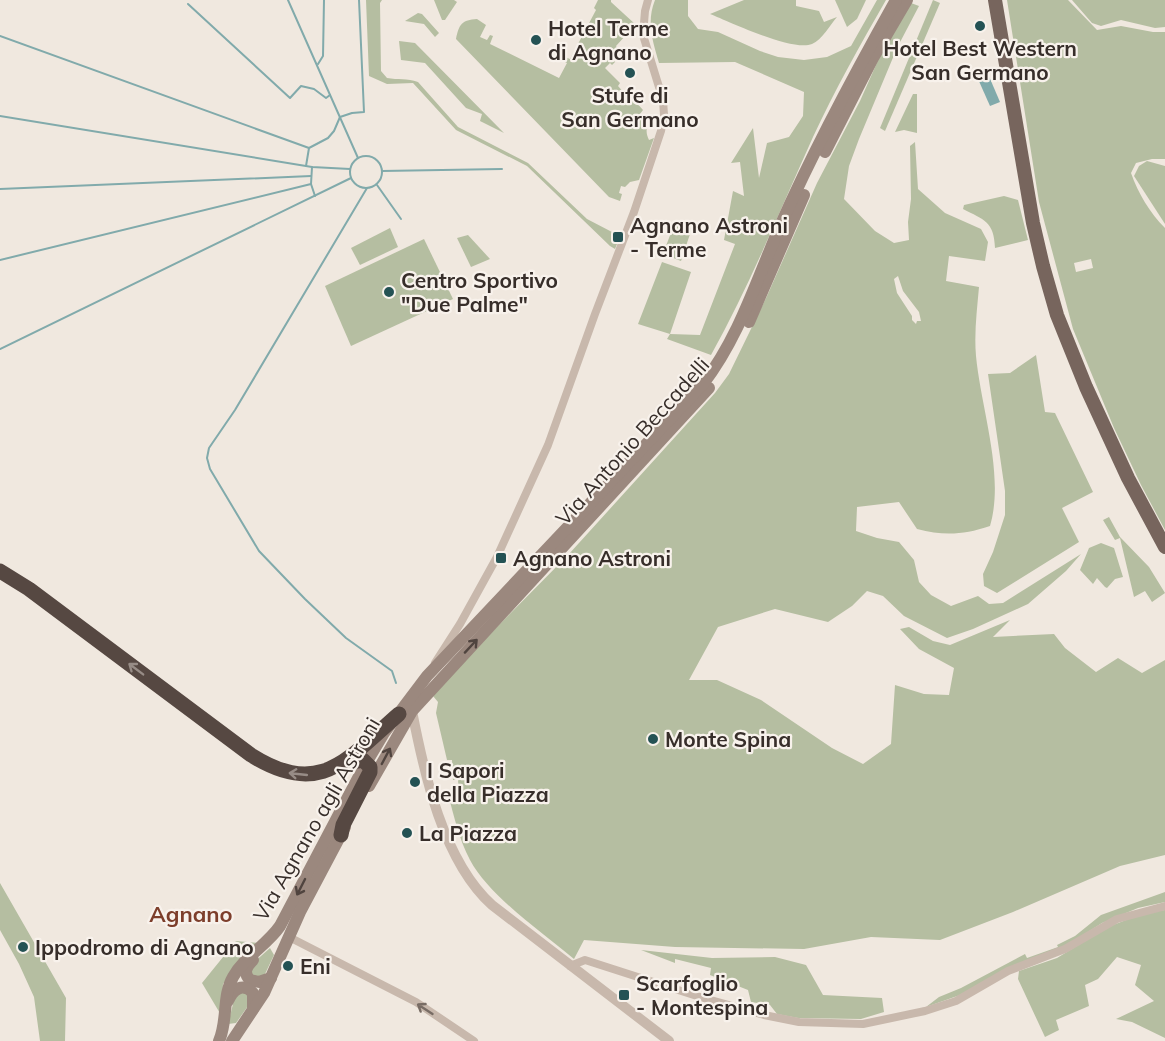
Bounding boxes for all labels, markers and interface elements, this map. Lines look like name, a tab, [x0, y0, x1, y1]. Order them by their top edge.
place label: Hotel Terme di Agnano	[548, 15, 669, 65]
marker: Hotel Best Western San Germano	[973, 19, 987, 33]
marker: Hotel Terme di Agnano	[529, 33, 543, 47]
place label: Hotel Best Western San Germano	[883, 35, 1077, 85]
marker: Stufe di San Germano	[623, 66, 637, 80]
place label: Stufe di San Germano	[561, 82, 699, 132]
place label: Agnano Astroni - Terme	[630, 212, 788, 262]
marker: Agnano Astroni - Terme	[611, 230, 625, 244]
place label: Centro Sportivo "Due Palme"	[401, 267, 558, 317]
marker: Centro Sportivo "Due Palme"	[382, 285, 396, 299]
street label: Via Antonio Beccadelli	[550, 352, 714, 530]
place label: Agnano Astroni	[513, 545, 671, 571]
marker: Agnano Astroni	[494, 551, 508, 565]
one-way arrow	[464, 639, 478, 654]
one-way arrow	[128, 663, 144, 675]
street label: Via Agnano agli Astroni	[247, 713, 385, 925]
place label: Monte Spina	[665, 726, 791, 752]
marker: Monte Spina	[646, 732, 660, 746]
one-way arrow	[380, 748, 392, 765]
place label: I Sapori della Piazza	[427, 757, 549, 807]
one-way arrow	[288, 768, 308, 779]
marker: I Sapori della Piazza	[408, 775, 422, 789]
place label: La Piazza	[419, 820, 517, 846]
marker: La Piazza	[400, 826, 414, 840]
one-way arrow	[295, 877, 306, 895]
district label: Agnano	[149, 900, 233, 928]
place label: Ippodromo di Agnano	[35, 934, 254, 960]
marker: Ippodromo di Agnano	[16, 940, 30, 954]
place label: Eni	[300, 953, 331, 979]
marker: Eni	[281, 959, 295, 973]
place label: Scarfoglio - Montespina	[636, 970, 768, 1020]
marker: Scarfoglio - Montespina	[617, 988, 631, 1002]
one-way arrow	[417, 1002, 434, 1015]

